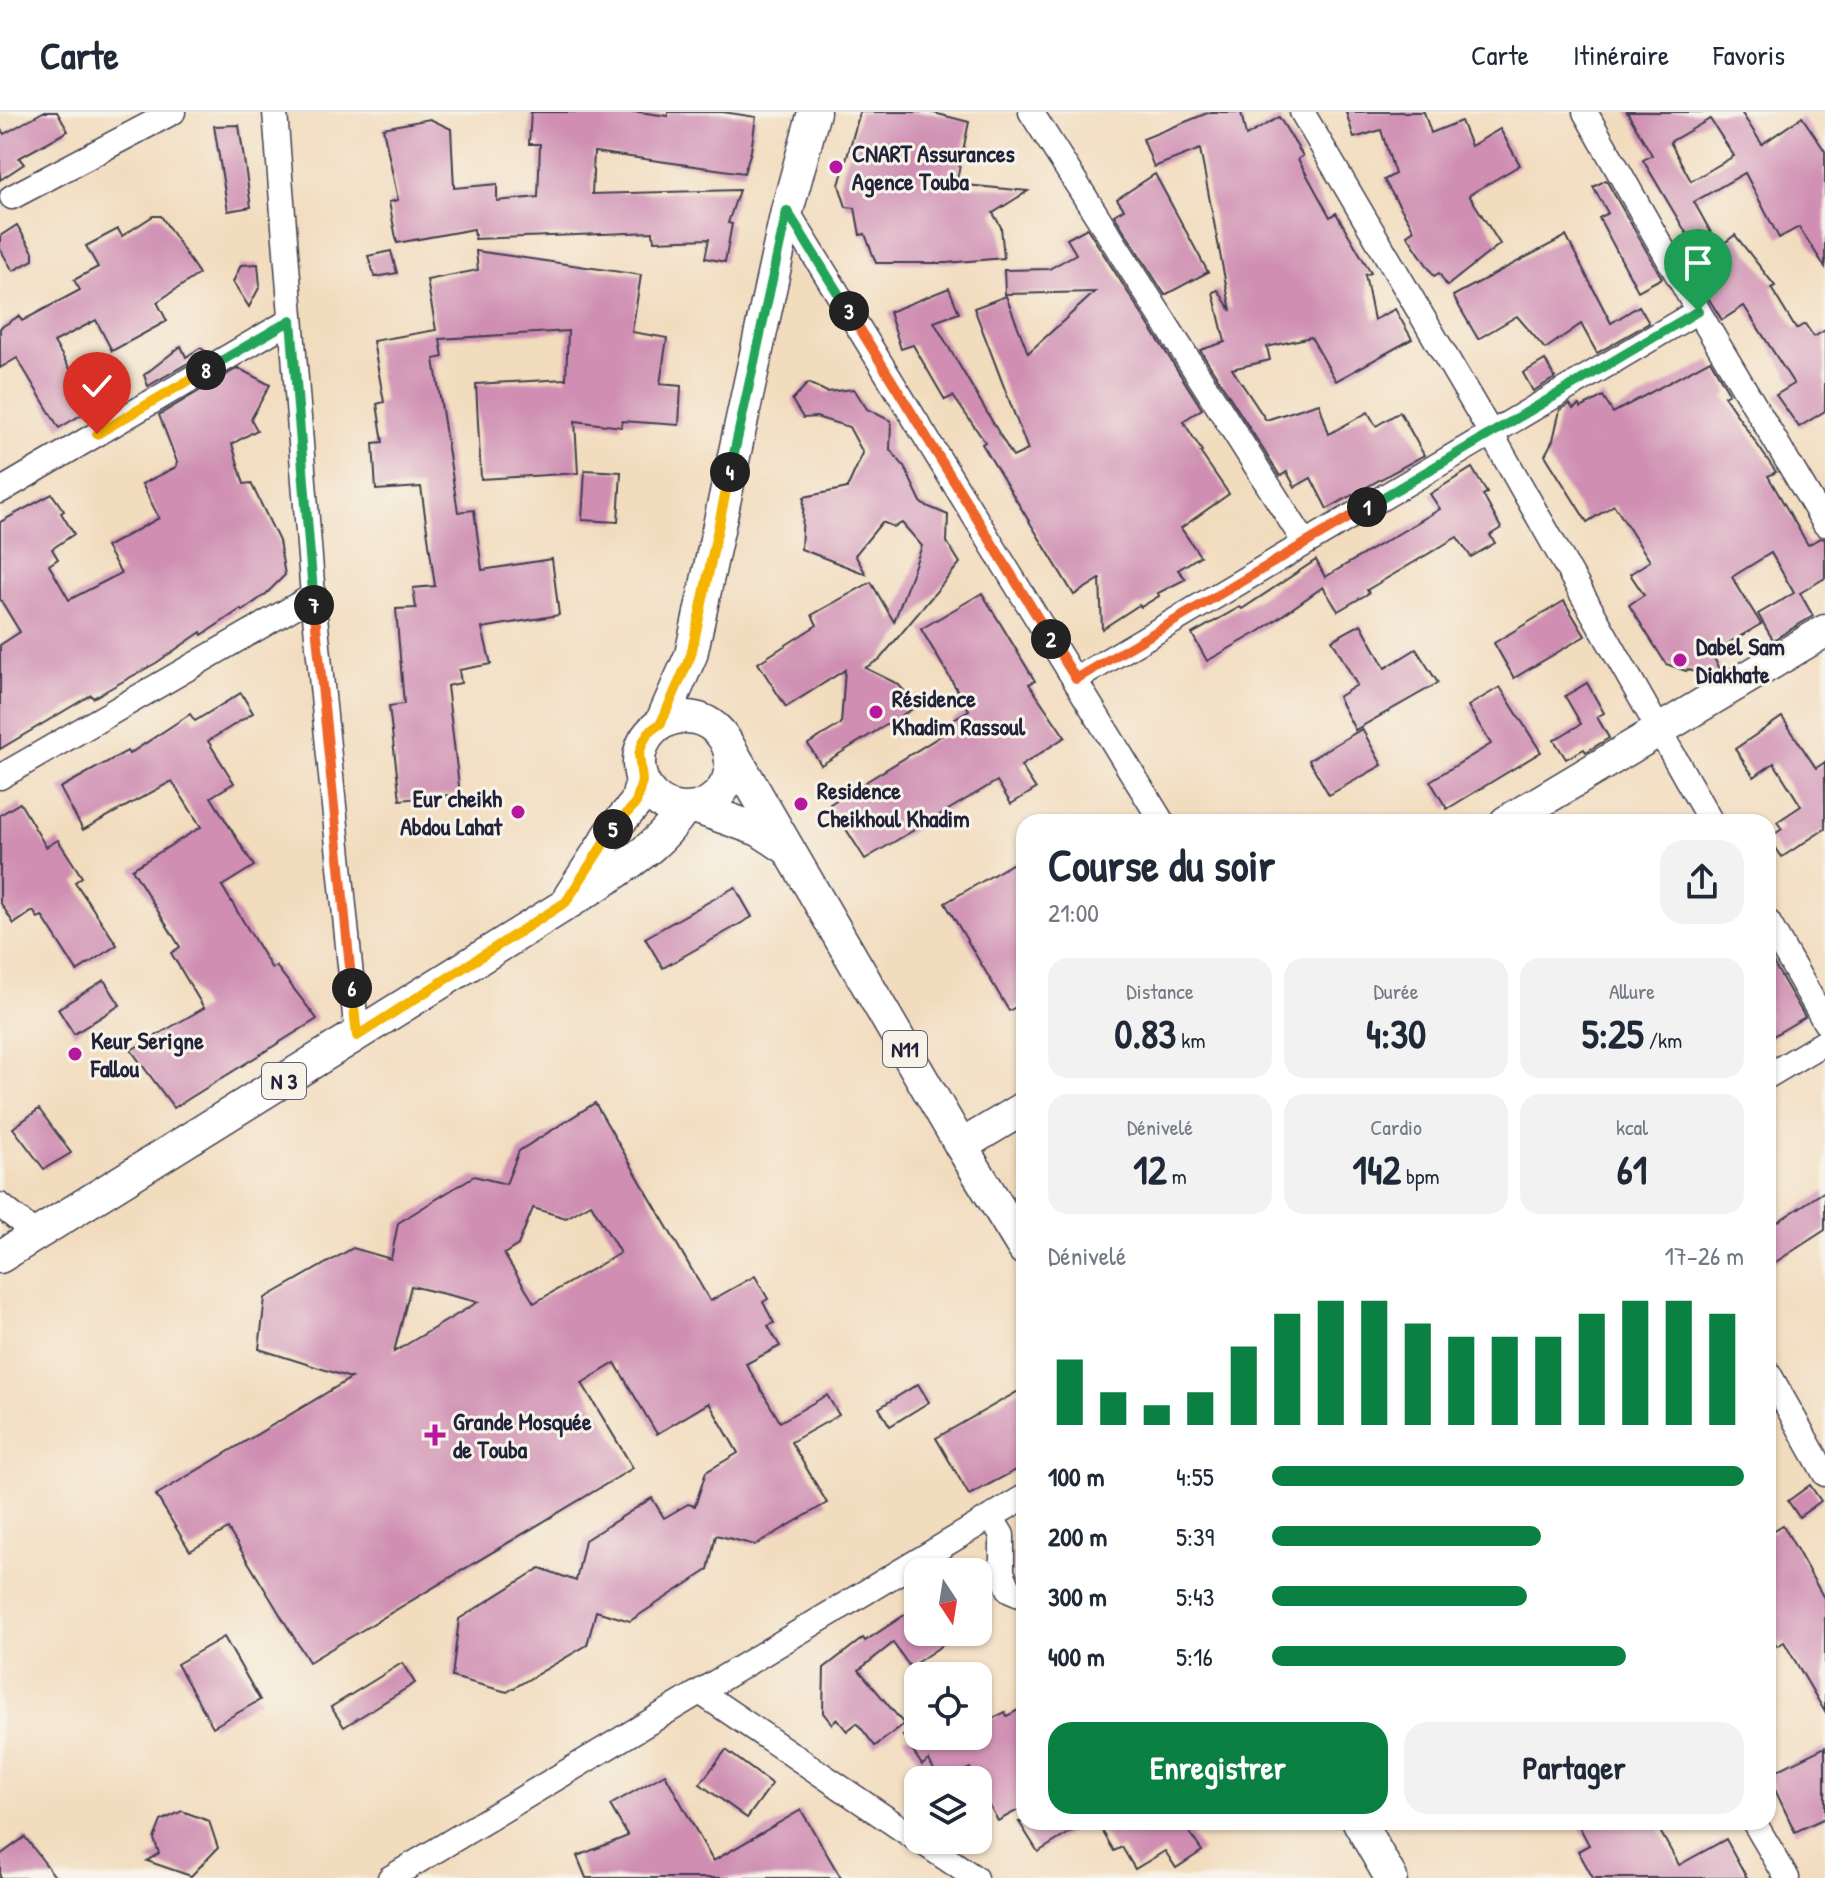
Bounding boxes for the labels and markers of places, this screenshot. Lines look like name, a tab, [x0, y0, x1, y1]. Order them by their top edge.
place label: CNART Assurances Agence Touba	[852, 137, 1015, 198]
marker: CNART Assurances Agence Touba	[827, 158, 845, 176]
pin	[1664, 229, 1732, 311]
pin: 3	[829, 291, 869, 331]
pin: 8	[186, 350, 226, 390]
pin	[63, 352, 131, 434]
pin: 4	[710, 452, 750, 492]
pin: 1	[1347, 487, 1387, 527]
pin: 7	[294, 585, 334, 625]
pin: 2	[1031, 619, 1071, 659]
place label: Dabel Sam Diakhate	[1696, 630, 1785, 690]
marker: Dabel Sam Diakhate	[1671, 651, 1689, 669]
place label: Résidence Khadim Rassoul	[892, 682, 1026, 742]
marker: Résidence Khadim Rassoul	[867, 703, 885, 721]
place label: Residence Cheikhoul Khadim	[817, 774, 969, 834]
place label: Eur cheikh Abdou Lahat	[400, 782, 503, 842]
marker: Residence Cheikhoul Khadim	[792, 795, 810, 813]
marker: Eur cheikh Abdou Lahat	[509, 803, 527, 821]
pin: 5	[593, 809, 633, 849]
pin: 6	[332, 968, 372, 1008]
place label: Keur Serigne Fallou	[90, 1024, 204, 1084]
marker: Keur Serigne Fallou	[66, 1045, 84, 1063]
place label: Grande Mosquée de Touba	[453, 1405, 592, 1465]
marker: Grande Mosquée de Touba	[424, 1424, 446, 1446]

